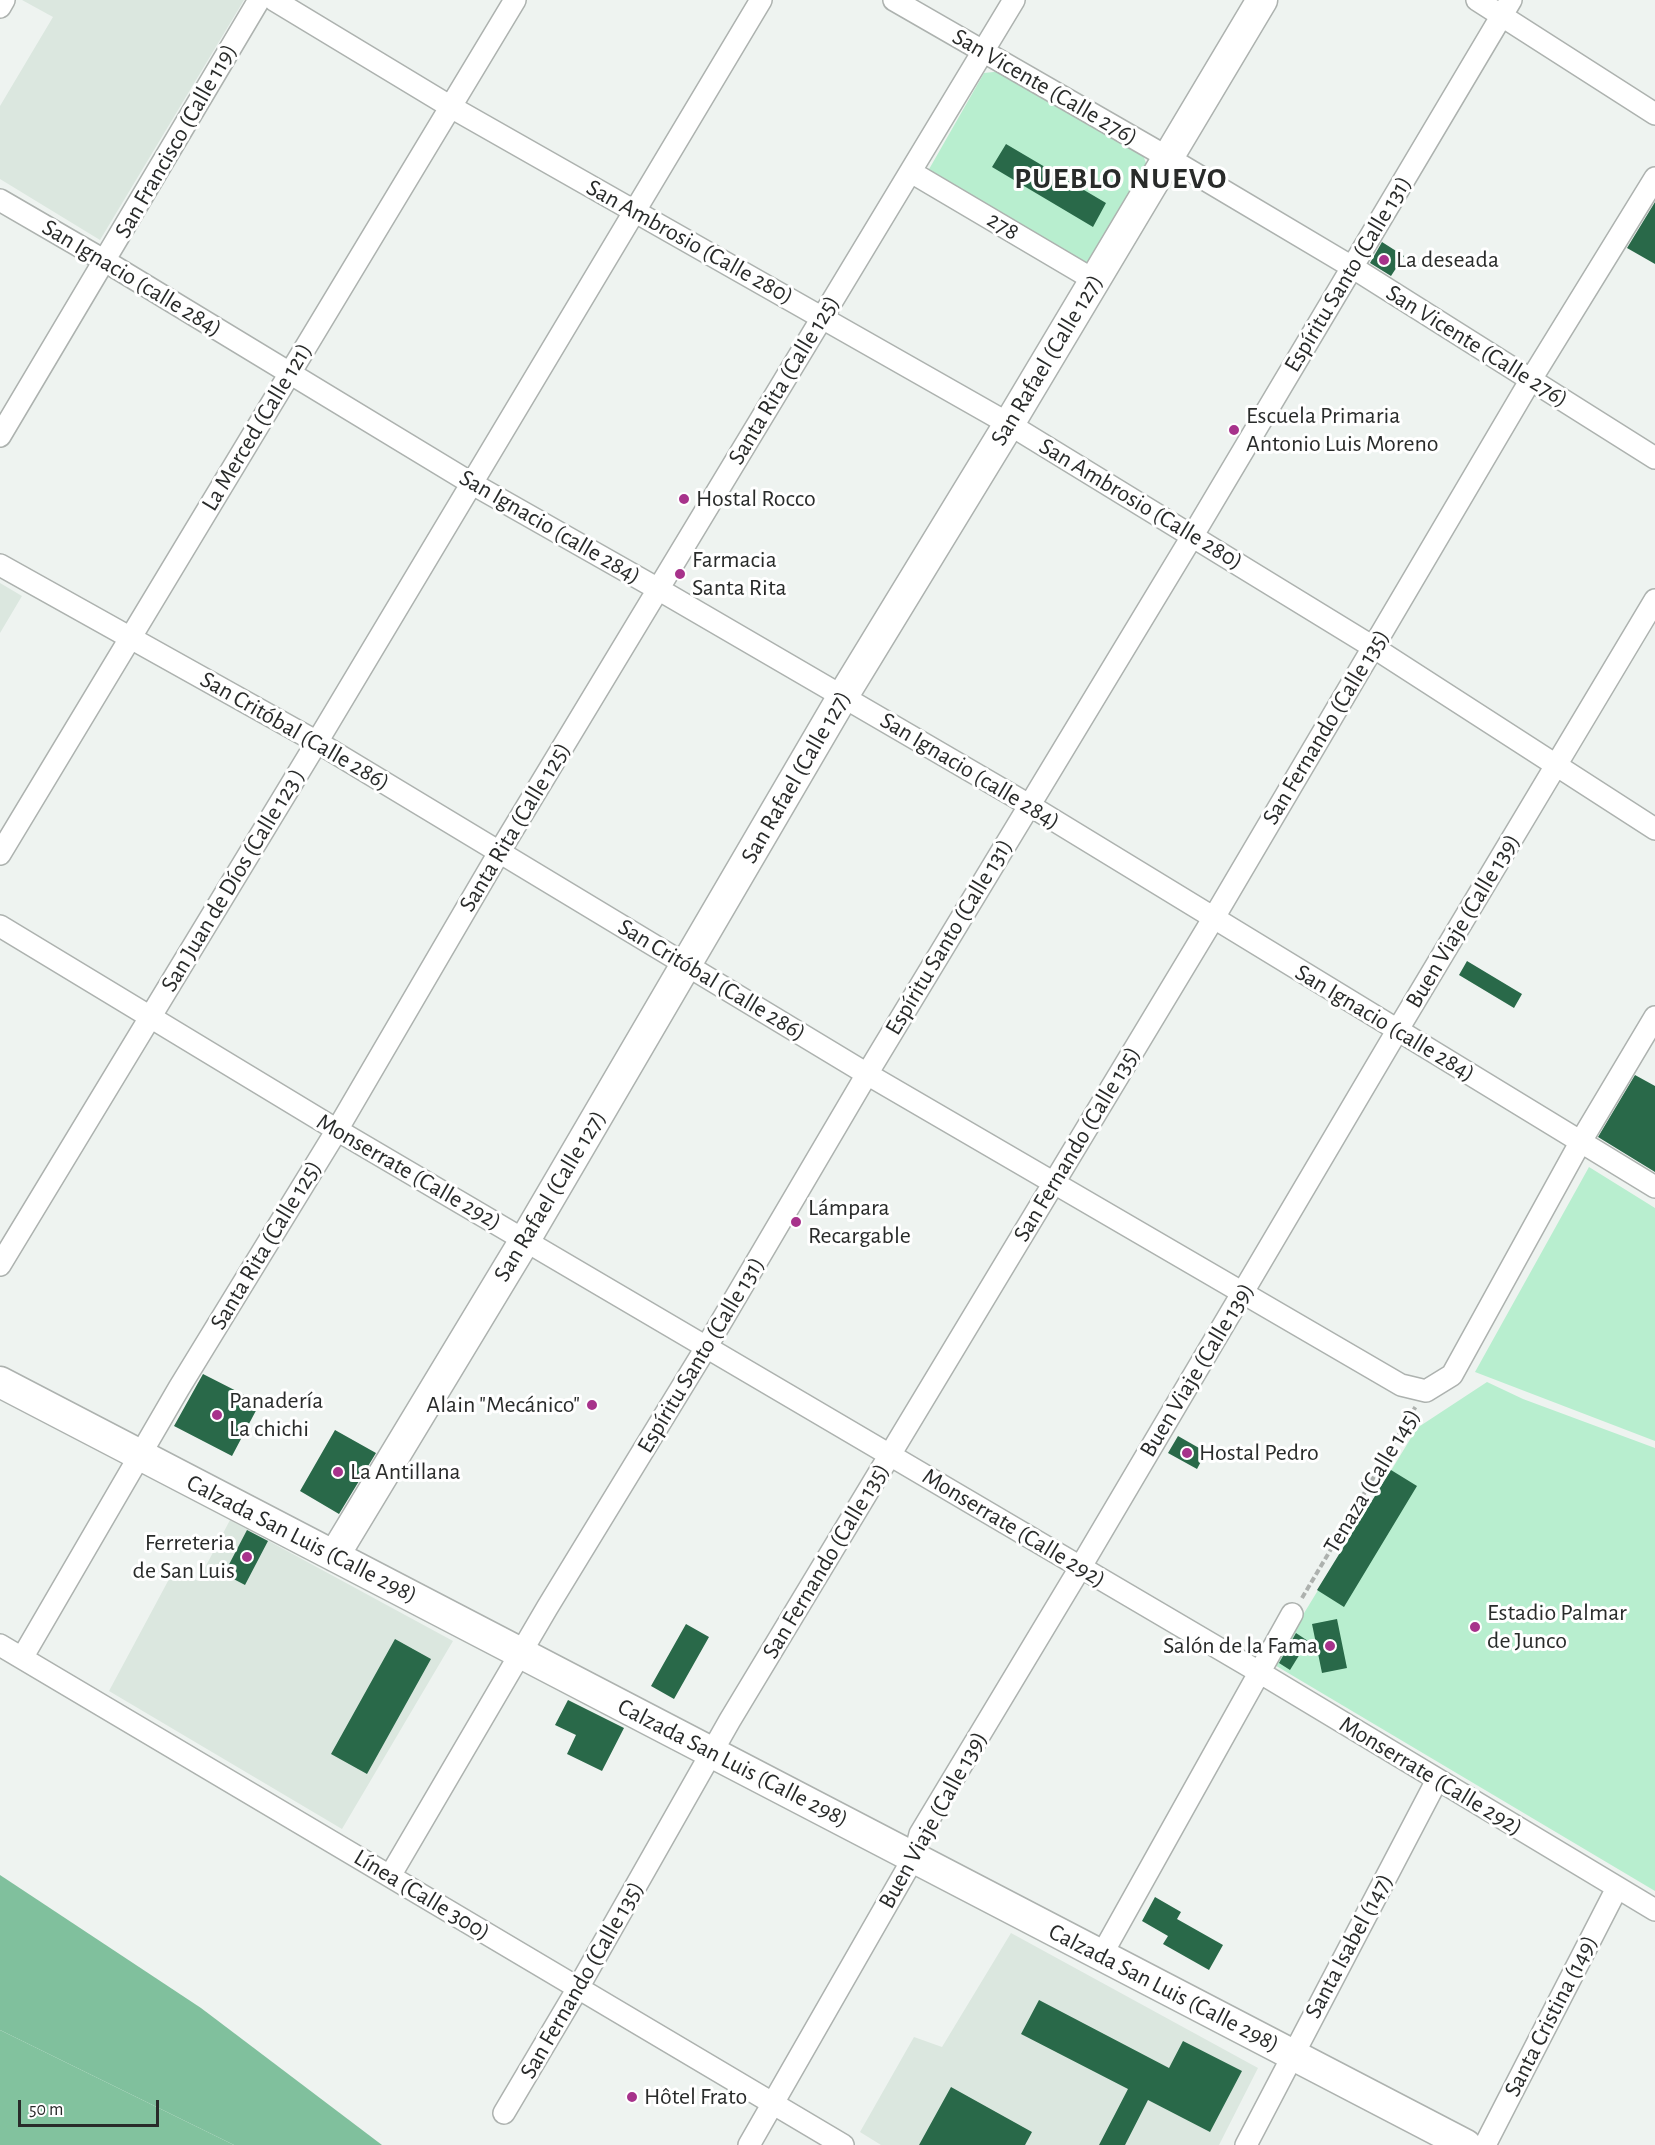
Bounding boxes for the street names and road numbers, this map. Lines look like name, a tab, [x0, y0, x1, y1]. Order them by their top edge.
street label: San Vicente (Calle 276)	[947, 22, 1143, 152]
street label: San Francisco (Calle 119)	[109, 39, 243, 243]
street label: Espíritu Santo (Calle 131)	[1278, 171, 1418, 377]
street label: San Ambrosio (Calle 280)	[581, 173, 799, 311]
street label: 278	[982, 205, 1024, 247]
street label: San Ignacio (calle 284)	[37, 213, 227, 343]
street label: San Rafael (Calle 127)	[985, 269, 1109, 451]
street label: San Vicente (Calle 276)	[1381, 278, 1573, 414]
street label: Santa Rita (Calle 125)	[722, 290, 846, 470]
street label: La Merced (Calle 121)	[195, 338, 319, 516]
street label: San Ambrosio (Calle 280)	[1034, 432, 1248, 576]
street label: San Ignacio (calle 284)	[454, 463, 646, 591]
street label: San Fernando (Calle 135)	[1256, 624, 1396, 830]
street label: San Critóbal (Calle 286)	[195, 665, 395, 797]
street label: San Rafael (Calle 127)	[735, 686, 857, 868]
street label: San Ignacio (calle 284)	[875, 706, 1065, 836]
street label: Santa Rita (Calle 125)	[453, 737, 577, 917]
street label: San Juan de Díos (Calle 123 )	[155, 763, 311, 997]
street label: Buen Viaje (Calle 139)	[1400, 829, 1526, 1013]
street label: Espíritu Santo (Calle 131)	[879, 834, 1019, 1040]
street label: San Critóbal (Calle 286)	[613, 912, 811, 1048]
street label: San Ignacio (calle 284)	[1290, 958, 1480, 1088]
street label: San Fernando (Calle 135)	[1007, 1041, 1147, 1247]
street label: San Rafael (Calle 127)	[488, 1105, 612, 1287]
street label: Monserrate (Calle 292)	[311, 1107, 507, 1237]
street label: Santa Rita (Calle 125)	[204, 1155, 328, 1335]
street label: Espíritu Santo (Calle 131)	[631, 1252, 771, 1458]
street label: Buen Viaje (Calle 139)	[1134, 1278, 1260, 1462]
street label: Tenaza (Calle 145)	[1317, 1403, 1427, 1559]
street label: San Fernando (Calle 135)	[756, 1458, 896, 1664]
street label: Monserrate (Calle 292)	[917, 1462, 1111, 1594]
street label: Calzada San Luis (Calle 298)	[182, 1468, 422, 1610]
street label: Calzada San Luis (Calle 298)	[613, 1692, 853, 1834]
street label: Monserrate (Calle 292)	[1334, 1710, 1528, 1842]
street label: Buen Viaje (Calle 139)	[872, 1726, 994, 1914]
street label: Línea (Calle 300)	[348, 1843, 496, 1947]
street label: Santa Isabel (147)	[1299, 1869, 1399, 2023]
street label: San Fernando (Calle 135)	[514, 1876, 650, 2084]
street label: Calzada San Luis (Calle 298)	[1044, 1917, 1284, 2059]
street label: Santa Cristina (149)	[1498, 1930, 1604, 2102]

